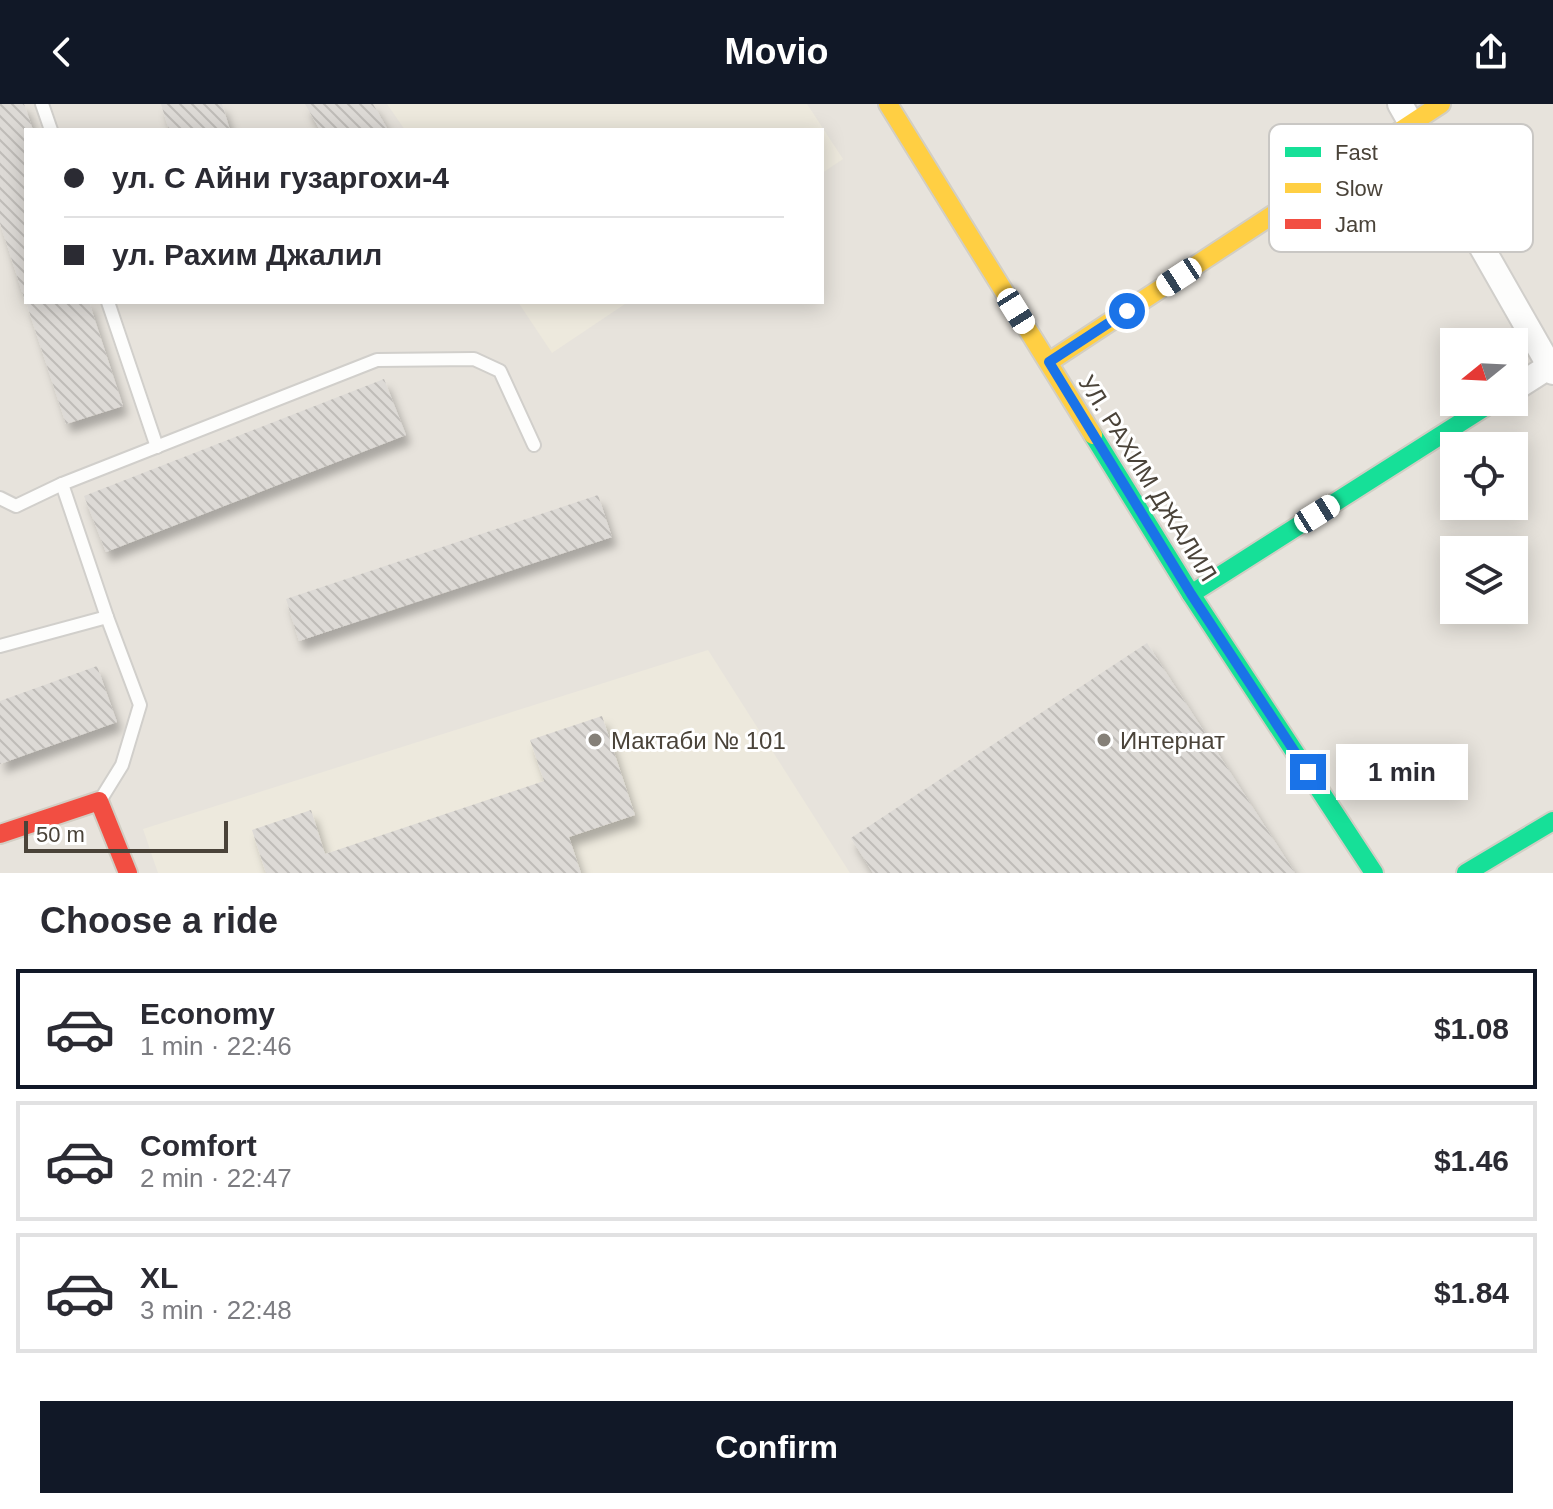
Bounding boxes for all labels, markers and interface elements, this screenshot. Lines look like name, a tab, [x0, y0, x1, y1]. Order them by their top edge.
icon: back	[40, 30, 84, 74]
icon: share	[1469, 30, 1513, 74]
text: Movio	[725, 31, 829, 72]
legend	[1269, 124, 1533, 252]
text: Fast	[1335, 140, 1378, 165]
text: ул. С Айни гузаргохи-4	[112, 161, 449, 194]
text: Slow	[1335, 176, 1383, 201]
text: Jam	[1335, 212, 1377, 237]
text: ул. Рахим Джалил	[112, 238, 382, 271]
car	[1152, 254, 1206, 300]
car	[993, 284, 1039, 338]
route start	[1109, 293, 1145, 329]
north arrow	[1440, 328, 1528, 416]
map controls	[1440, 328, 1528, 624]
street label: УЛ. РАХИМ ДЖАЛИЛ	[1074, 370, 1222, 586]
button: locate	[1440, 432, 1528, 520]
car	[1290, 491, 1344, 537]
button: layers	[1440, 536, 1528, 624]
place label: Мактаби № 101	[611, 727, 786, 754]
place label: Интернат	[1120, 727, 1225, 754]
marker: Мактаби № 101	[586, 731, 604, 749]
marker: Интернат	[1095, 731, 1113, 749]
callout: 1 min	[1336, 744, 1468, 800]
route end	[1290, 754, 1326, 790]
text: 1 min	[1368, 757, 1436, 787]
scale bar	[24, 817, 228, 853]
text: 50 m	[36, 822, 85, 847]
text: Choose a ride	[40, 900, 278, 941]
icon: car	[44, 993, 116, 1065]
text: Economy	[140, 997, 275, 1030]
text: $1.08	[1434, 1012, 1509, 1045]
text: 1 min · 22:46	[140, 1031, 292, 1061]
icon: car	[44, 1125, 116, 1197]
text: Comfort	[140, 1129, 257, 1162]
text: $1.46	[1434, 1144, 1509, 1177]
text: 2 min · 22:47	[140, 1163, 292, 1193]
icon: car	[44, 1257, 116, 1329]
text: XL	[140, 1261, 178, 1294]
text: $1.84	[1434, 1276, 1509, 1309]
text: 3 min · 22:48	[140, 1295, 292, 1325]
button: Confirm	[40, 1401, 1513, 1493]

